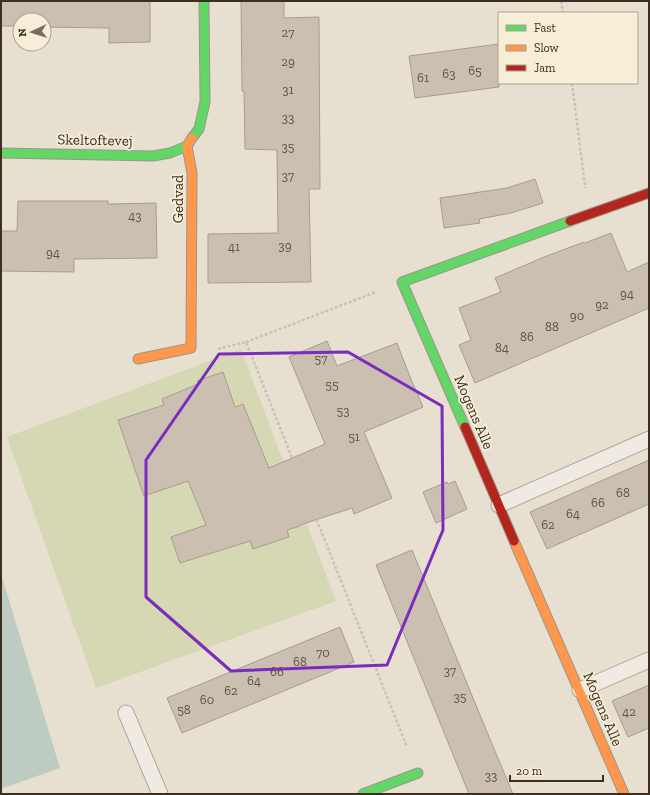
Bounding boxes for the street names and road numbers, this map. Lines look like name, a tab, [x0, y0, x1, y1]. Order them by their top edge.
street label: Skeltoftevej	[57, 130, 133, 150]
street label: Gedvad	[169, 174, 187, 223]
street label: Mogens Alle	[450, 372, 498, 452]
street label: Mogens Alle	[579, 669, 627, 749]

